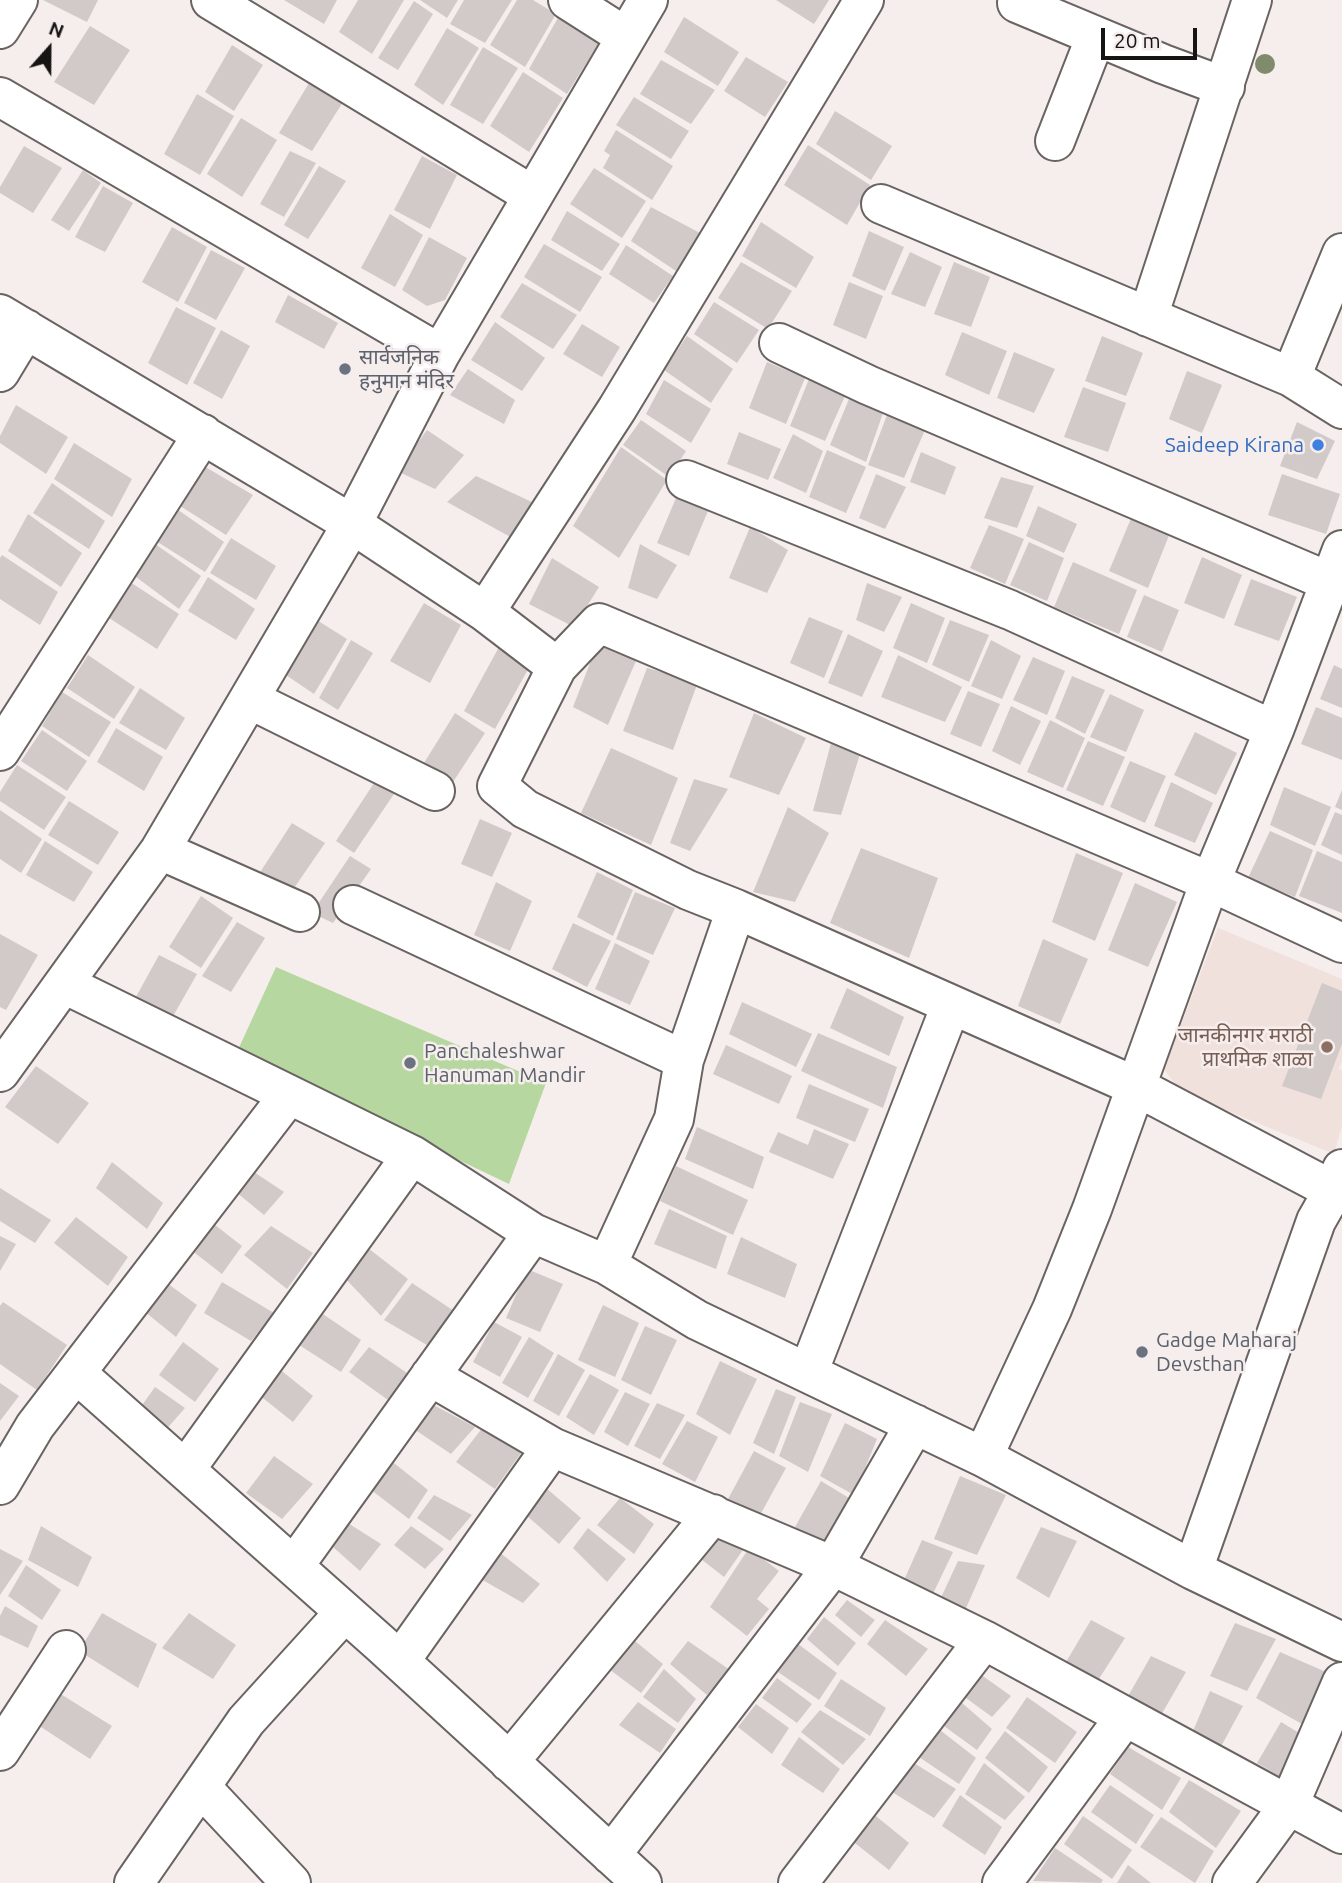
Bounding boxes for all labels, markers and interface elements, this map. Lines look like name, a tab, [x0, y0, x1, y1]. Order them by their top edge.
north arrow	[14, 14, 84, 84]
scale bar	[1104, 14, 1200, 58]
text: N	[46, 17, 67, 42]
text: 20 m	[1114, 28, 1161, 52]
place label: सार्वजनिक हनुमान मंदिर	[359, 344, 454, 394]
marker: सार्वजनिक हनुमान मंदिर	[337, 361, 353, 377]
place label: Saideep Kirana	[1165, 432, 1304, 458]
marker: Saideep Kirana	[1310, 437, 1326, 453]
place label: जानकीनगर मराठी प्राथमिक शाळा	[1178, 1022, 1313, 1072]
place label: Panchaleshwar Hanuman Mandir	[424, 1038, 586, 1088]
marker: जानकीनगर मराठी प्राथमिक शाळा	[1319, 1039, 1335, 1055]
marker: Panchaleshwar Hanuman Mandir	[402, 1055, 418, 1071]
place label: Gadge Maharaj Devsthan	[1156, 1327, 1297, 1377]
marker: Gadge Maharaj Devsthan	[1134, 1344, 1150, 1360]

